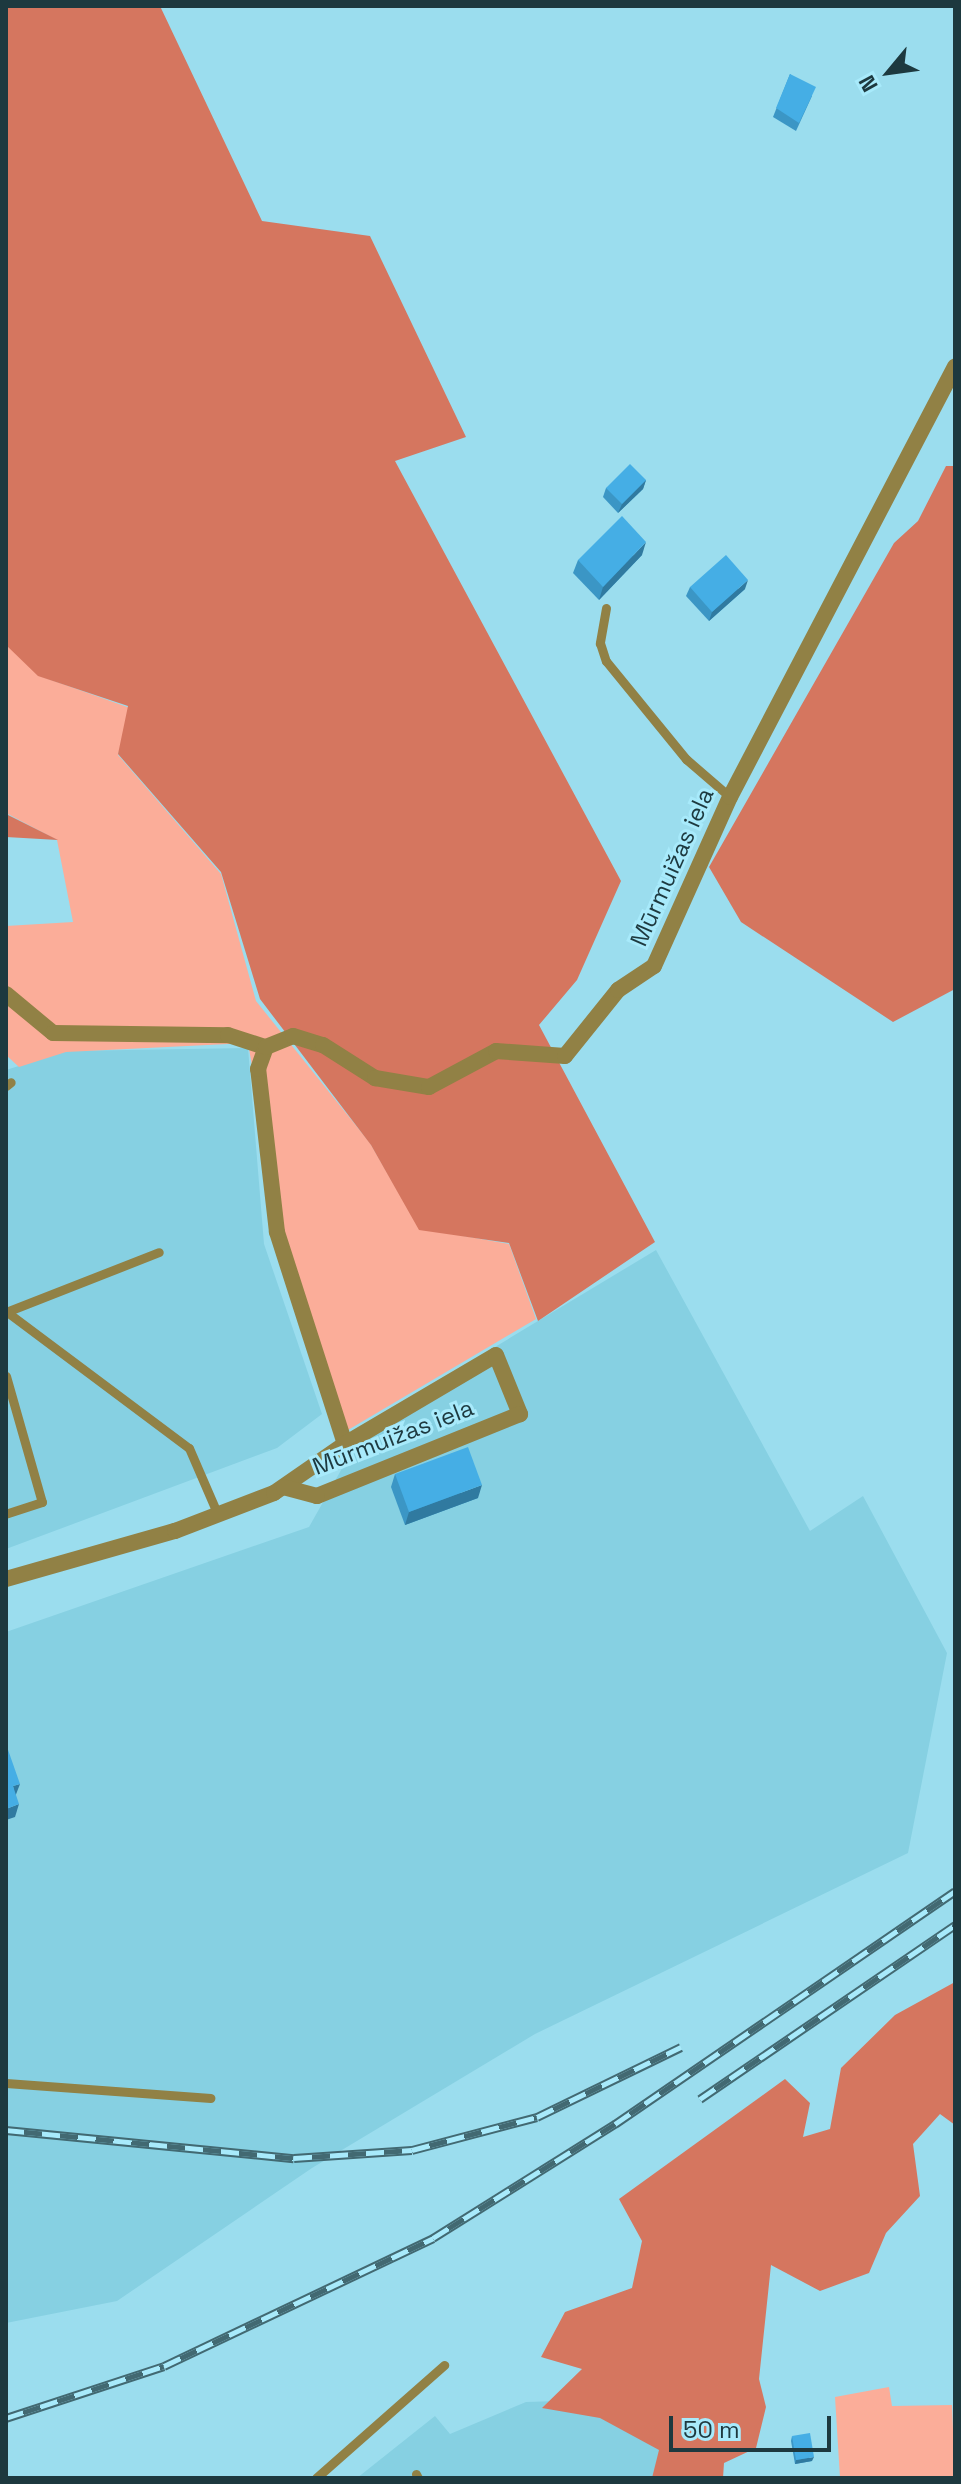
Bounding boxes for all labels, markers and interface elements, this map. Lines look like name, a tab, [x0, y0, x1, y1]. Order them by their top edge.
north arrow	[849, 32, 929, 112]
text: N	[852, 70, 884, 97]
street label: Mūrmuižas iela	[624, 783, 720, 951]
street label: Mūrmuižas iela	[308, 1393, 478, 1481]
scale bar	[673, 2400, 835, 2450]
text: 50 m	[683, 2414, 740, 2445]

